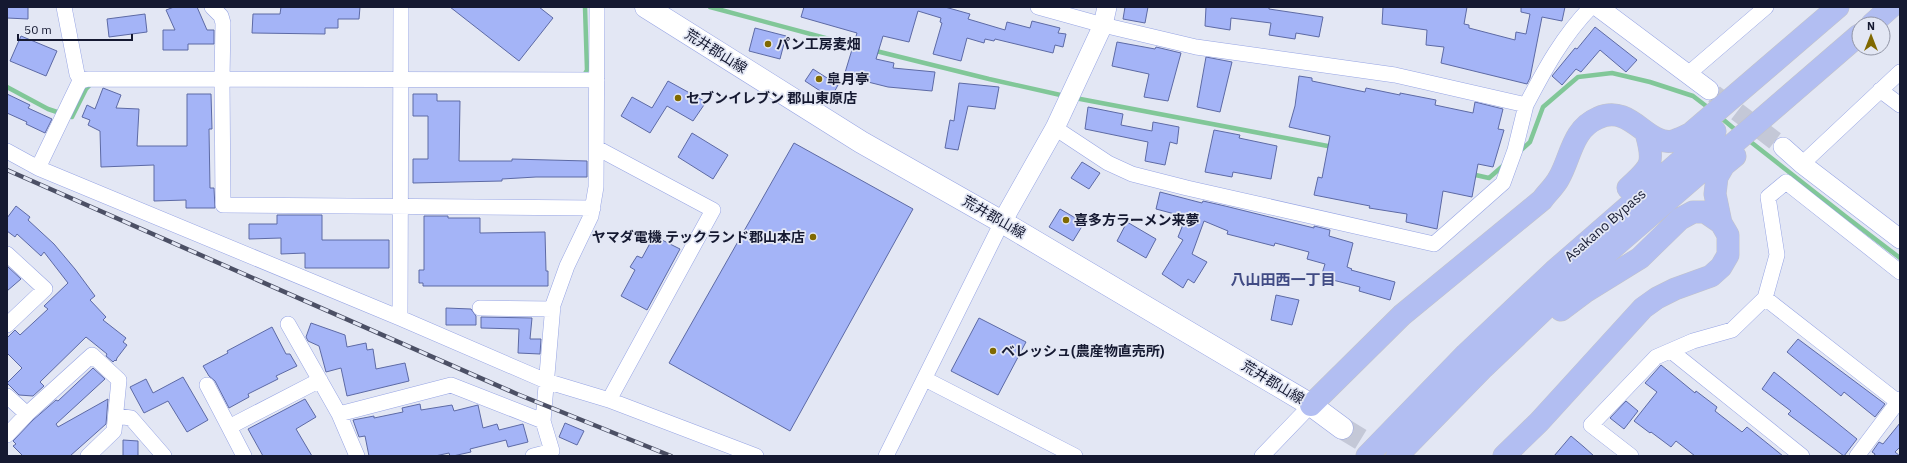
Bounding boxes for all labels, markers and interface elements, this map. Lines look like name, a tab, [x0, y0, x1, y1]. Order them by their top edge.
scale bar	[18, 16, 132, 42]
north arrow	[1851, 16, 1891, 56]
text: N	[1867, 19, 1875, 33]
text: 50 m	[24, 22, 52, 37]
street label: 荒井郡山線	[682, 25, 750, 77]
place label: パン工房麦畑	[776, 35, 861, 53]
marker: パン工房麦畑	[763, 39, 773, 49]
place label: 皐月亭	[827, 70, 869, 88]
marker: 皐月亭	[814, 74, 824, 84]
place label: セブンイレブン 郡山東原店	[686, 89, 857, 107]
marker: セブンイレブン 郡山東原店	[673, 93, 683, 103]
street label: Asakano Bypass	[1560, 185, 1650, 265]
street label: 荒井郡山線	[959, 192, 1029, 242]
place label: 喜多方ラーメン来夢	[1074, 211, 1199, 229]
marker: 喜多方ラーメン来夢	[1061, 215, 1071, 225]
place label: ヤマダ電機 テックランド郡山本店	[592, 228, 805, 246]
marker: ヤマダ電機 テックランド郡山本店	[808, 232, 818, 242]
district label: 八山田西一丁目	[1230, 270, 1336, 289]
place label: ベレッシュ(農産物直売所)	[1001, 342, 1165, 360]
marker: ベレッシュ(農産物直売所)	[988, 346, 998, 356]
street label: 荒井郡山線	[1238, 356, 1308, 408]

